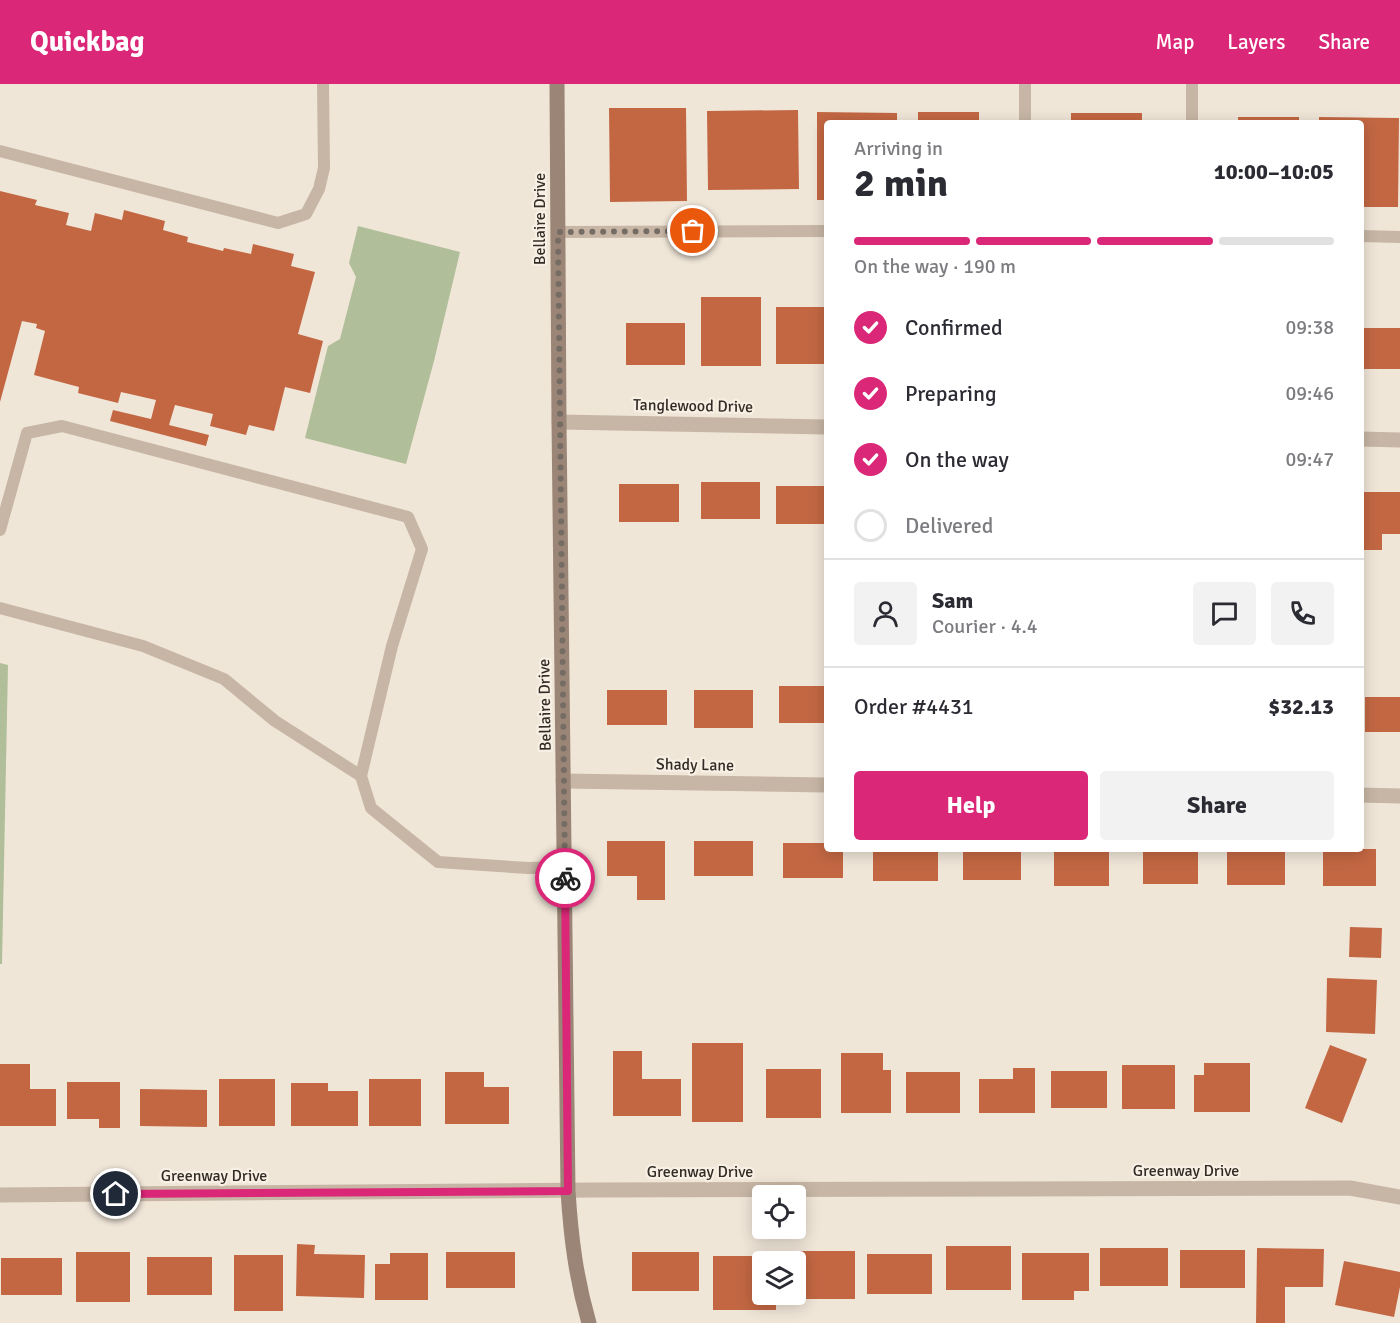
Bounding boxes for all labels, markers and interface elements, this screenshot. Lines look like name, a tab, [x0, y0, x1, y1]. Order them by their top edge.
text: Quickbag	[30, 25, 145, 59]
text: Map	[1156, 29, 1194, 55]
text: Layers	[1227, 29, 1285, 55]
text: Share	[1318, 29, 1370, 55]
text: Arriving in	[854, 136, 943, 161]
text: 10:00–10:05	[1214, 158, 1334, 185]
text: 2 min	[854, 159, 948, 207]
street label: Bellaire Drive	[530, 173, 550, 265]
pin	[667, 205, 718, 256]
icon: bag	[676, 214, 709, 247]
text: On the way · 190 m	[854, 254, 1016, 279]
icon: check	[854, 311, 887, 344]
text: Confirmed	[905, 314, 1003, 341]
text: 09:38	[1285, 315, 1334, 340]
icon: check	[854, 377, 887, 410]
text: Preparing	[905, 380, 997, 407]
text: 09:46	[1285, 381, 1334, 406]
street label: Tanglewood Drive	[633, 395, 753, 417]
icon: check	[854, 443, 887, 476]
text: On the way	[905, 446, 1009, 473]
text: 09:47	[1285, 447, 1334, 472]
text: Delivered	[905, 512, 993, 539]
button: person	[854, 582, 917, 645]
button: chat	[1193, 582, 1256, 645]
button: phone	[1271, 582, 1334, 645]
text: Sam	[932, 587, 973, 614]
text: Courier · 4.4	[932, 614, 1038, 639]
street label: Bellaire Drive	[534, 659, 556, 751]
text: Order #4431	[854, 693, 974, 720]
text: $32.13	[1268, 693, 1334, 720]
street label: Shady Lane	[656, 754, 734, 776]
button: Help	[854, 771, 1088, 840]
button: Share	[1100, 771, 1334, 840]
courier	[535, 848, 595, 908]
icon: bike	[549, 862, 582, 895]
street label: Greenway Drive	[1133, 1161, 1239, 1181]
street label: Greenway Drive	[647, 1162, 753, 1182]
street label: Greenway Drive	[161, 1166, 267, 1186]
pin	[90, 1168, 141, 1219]
icon: home	[99, 1177, 132, 1210]
map controls	[752, 1185, 806, 1305]
button: locate	[752, 1185, 806, 1239]
button: layers	[752, 1251, 806, 1305]

